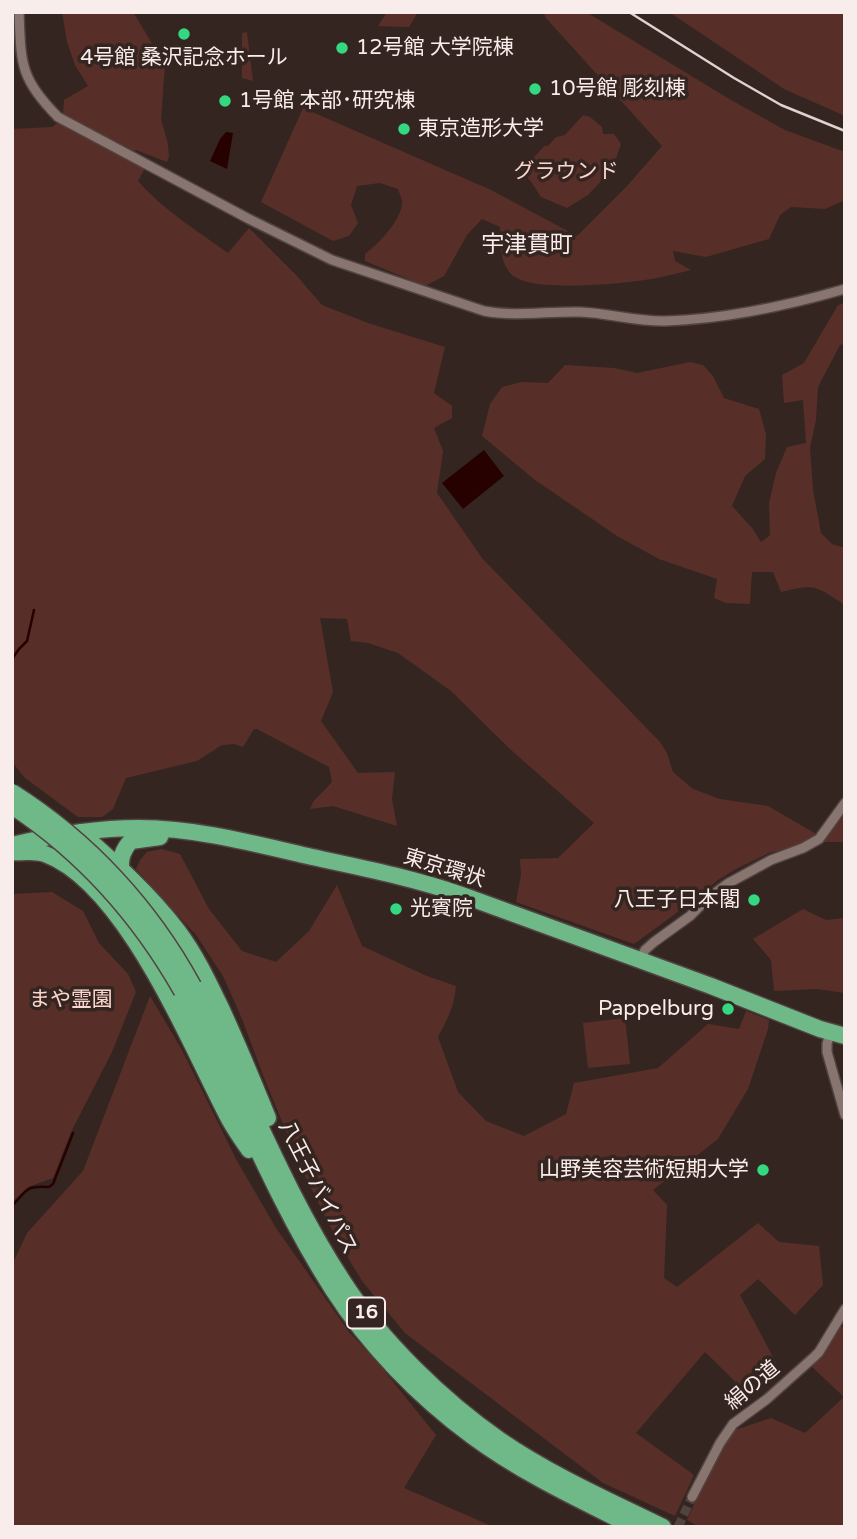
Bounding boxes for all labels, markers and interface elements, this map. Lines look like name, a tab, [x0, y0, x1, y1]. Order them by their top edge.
marker: 4号館 桑沢記念ホール	[176, 26, 192, 42]
place label: 12号館 大学院棟	[356, 35, 514, 61]
marker: 12号館 大学院棟	[334, 40, 350, 56]
place label: 4号館 桑沢記念ホール	[80, 45, 288, 71]
place label: 10号館 彫刻棟	[549, 76, 686, 102]
marker: 10号館 彫刻棟	[527, 81, 543, 97]
place label: 1号館 本部･研究棟	[239, 88, 415, 114]
marker: 1号館 本部･研究棟	[217, 93, 233, 109]
place label: 東京造形大学	[418, 116, 544, 142]
marker: 東京造形大学	[396, 121, 412, 137]
park label: グラウンド	[514, 159, 618, 185]
district label: 宇津貫町	[481, 232, 573, 260]
street label: 東京環状	[400, 845, 488, 893]
place label: 八王子日本閣	[614, 887, 740, 913]
marker: 八王子日本閣	[746, 892, 762, 908]
place label: 光賓院	[410, 896, 473, 922]
marker: 光賓院	[388, 901, 404, 917]
park label: まや霊園	[29, 987, 113, 1013]
place label: Pappelburg	[598, 996, 714, 1022]
marker: Pappelburg	[720, 1001, 736, 1017]
street label: 八王子バイパス	[272, 1117, 362, 1259]
place label: 山野美容芸術短期大学	[539, 1157, 749, 1183]
marker: 山野美容芸術短期大学	[755, 1162, 771, 1178]
road number: 16	[347, 1298, 385, 1329]
street label: 絹の道	[721, 1356, 785, 1416]

